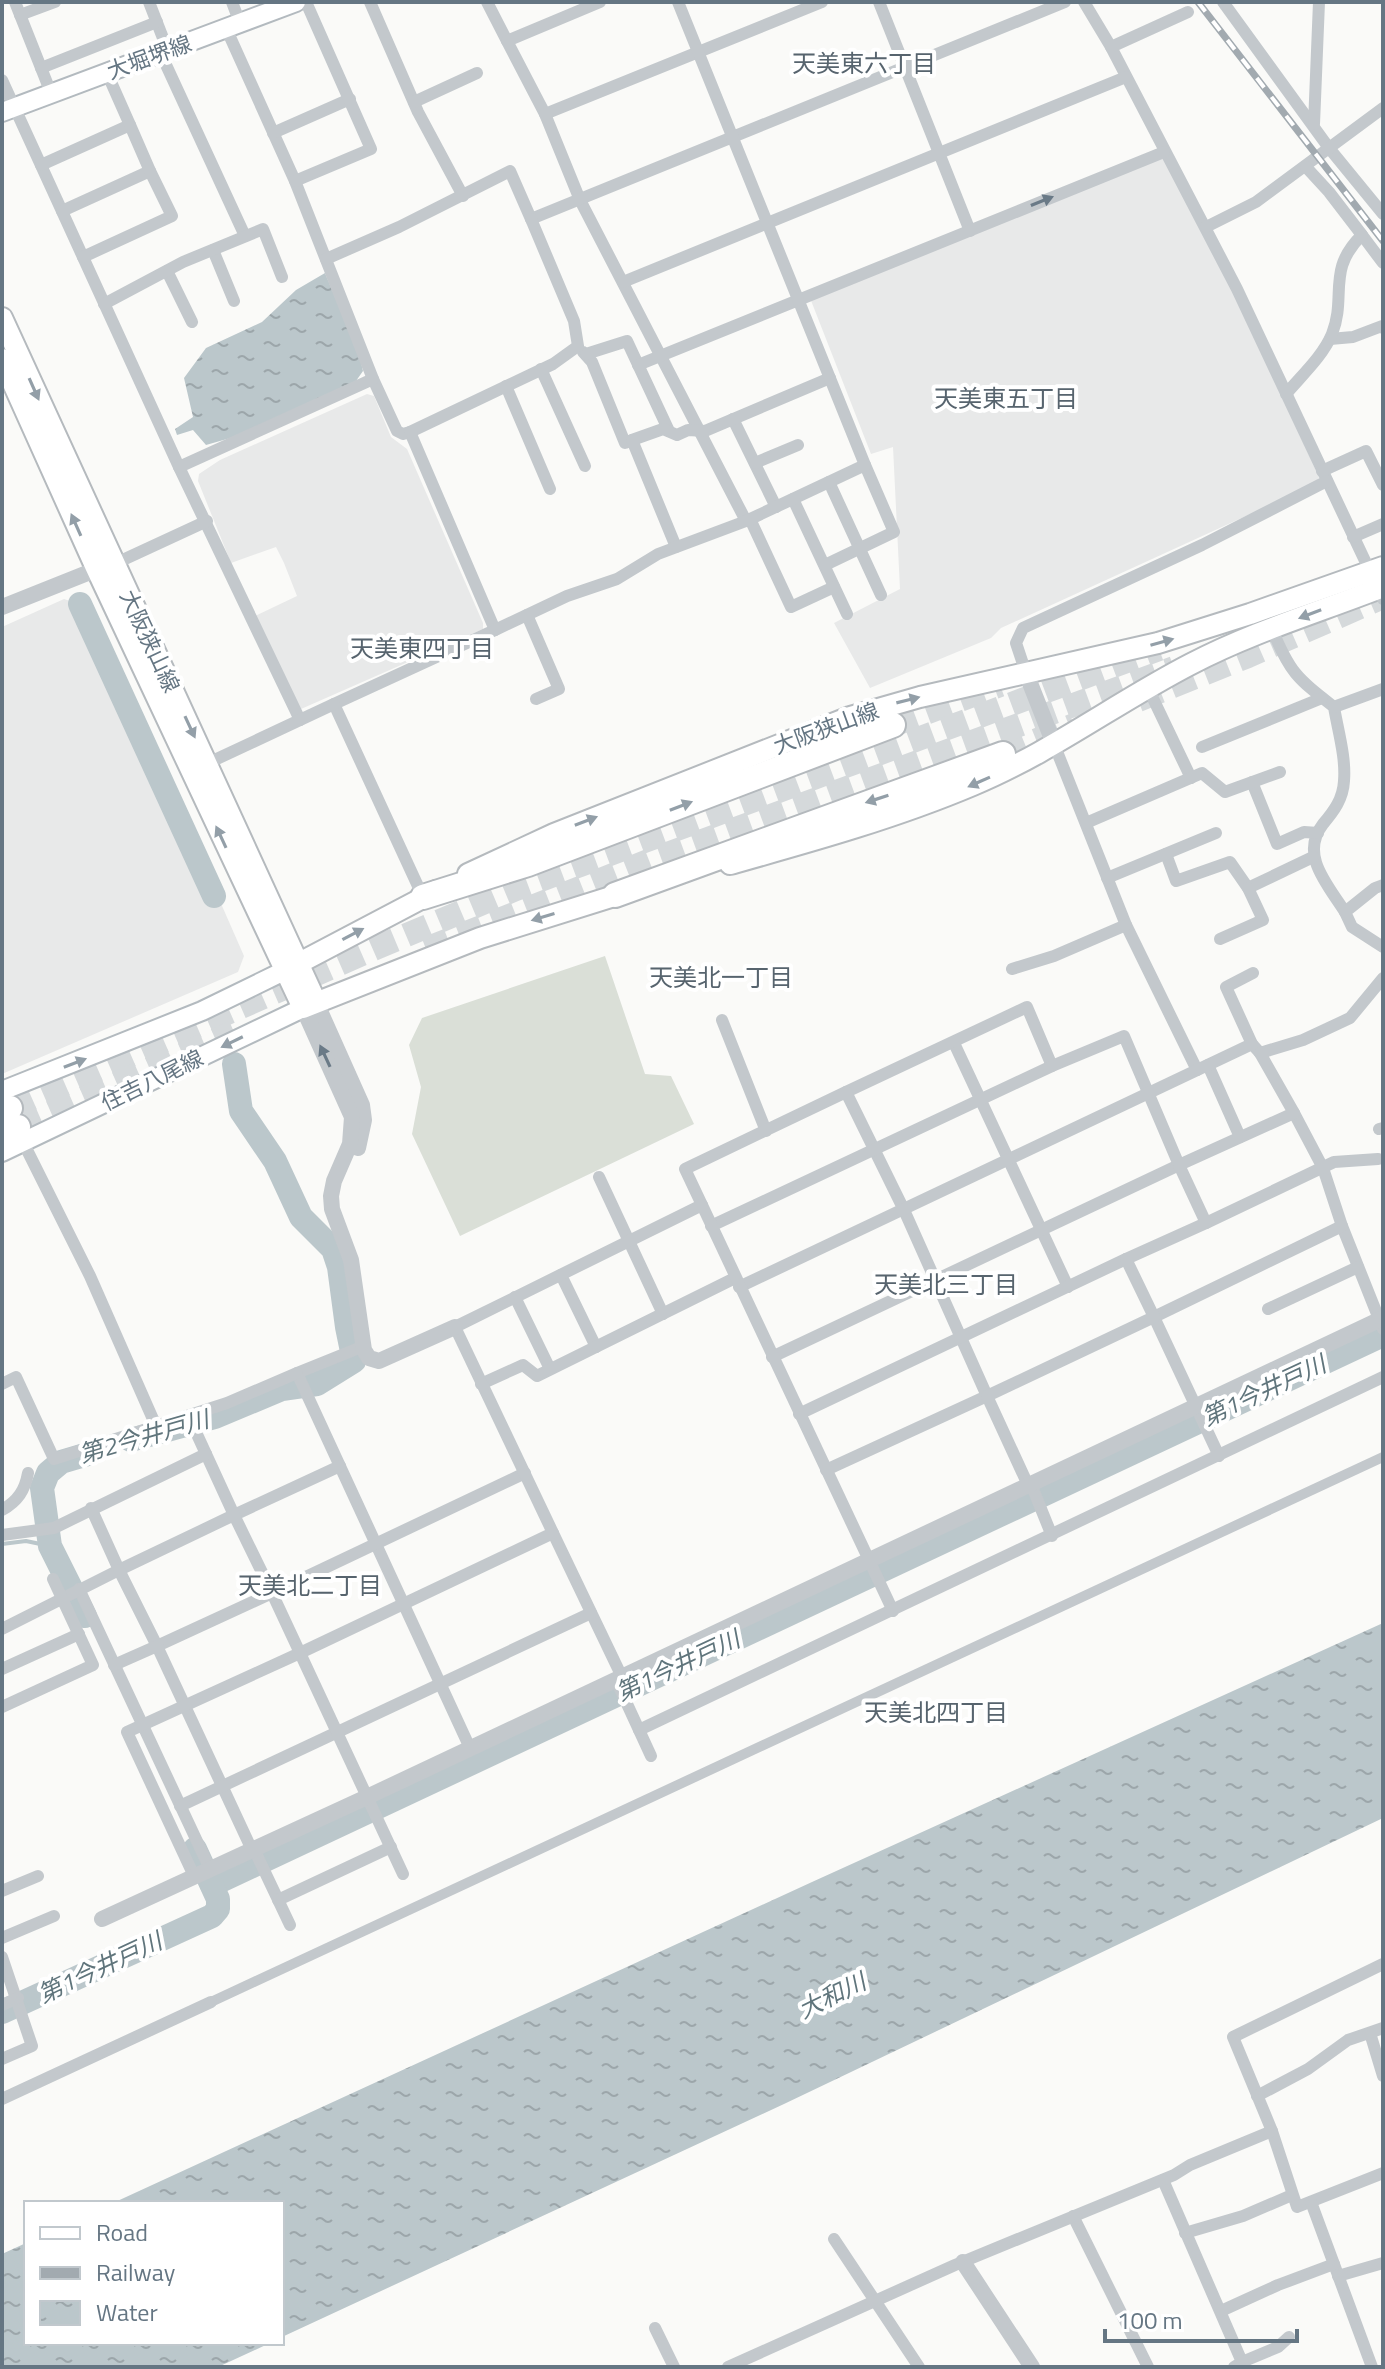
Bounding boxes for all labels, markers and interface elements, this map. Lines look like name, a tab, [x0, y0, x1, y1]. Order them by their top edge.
street label: 大堀堺線	[102, 26, 196, 88]
district label: 天美東六丁目	[792, 45, 936, 81]
one-way arrow	[1030, 195, 1054, 208]
one-way arrow	[28, 378, 41, 401]
district label: 天美東五丁目	[934, 380, 1078, 416]
one-way arrow	[69, 513, 83, 537]
street label: 大阪狭山線	[111, 584, 189, 698]
one-way arrow	[1298, 609, 1322, 621]
district label: 天美東四丁目	[350, 630, 494, 666]
one-way arrow	[1149, 635, 1174, 647]
street label: 大阪狭山線	[768, 693, 884, 763]
one-way arrow	[896, 694, 921, 706]
one-way arrow	[183, 716, 196, 739]
one-way arrow	[967, 775, 991, 789]
one-way arrow	[864, 794, 888, 806]
one-way arrow	[669, 799, 693, 812]
one-way arrow	[574, 814, 598, 827]
one-way arrow	[215, 825, 228, 848]
one-way arrow	[531, 911, 555, 924]
one-way arrow	[341, 928, 364, 941]
district label: 天美北一丁目	[649, 959, 793, 995]
one-way arrow	[221, 1035, 244, 1049]
street label: 住吉八尾線	[95, 1041, 209, 1119]
one-way arrow	[318, 1045, 332, 1068]
one-way arrow	[63, 1056, 87, 1069]
district label: 天美北三丁目	[874, 1266, 1018, 1302]
water label: 第1今井戸川	[1195, 1344, 1334, 1435]
water label: 第2今井戸川	[75, 1400, 216, 1472]
district label: 天美北二丁目	[238, 1567, 382, 1603]
water label: 第1今井戸川	[609, 1619, 748, 1710]
district label: 天美北四丁目	[864, 1694, 1008, 1730]
water label: 第1今井戸川	[31, 1921, 170, 2012]
water label: 大和川	[791, 1962, 875, 2027]
legend	[24, 2201, 284, 2345]
text: Road	[96, 2214, 148, 2250]
text: Railway	[96, 2254, 176, 2290]
scale bar	[1105, 2293, 1297, 2343]
text: Water	[96, 2294, 158, 2330]
text: 100 m	[1117, 2302, 1183, 2338]

